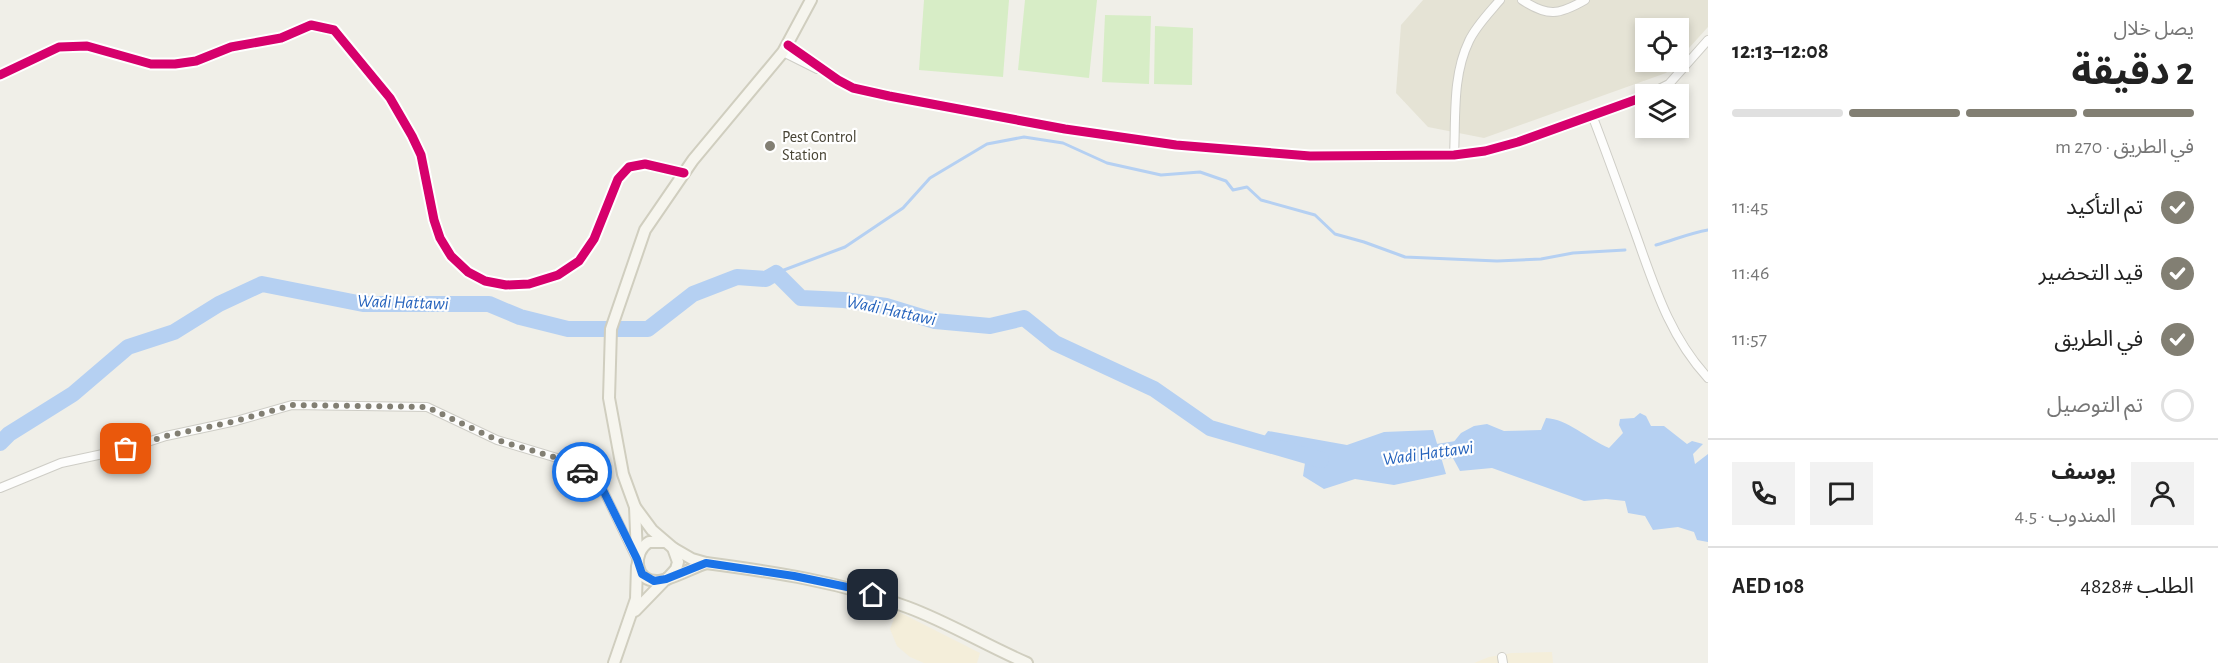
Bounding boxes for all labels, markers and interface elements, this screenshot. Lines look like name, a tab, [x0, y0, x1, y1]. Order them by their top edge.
map controls	[1635, 18, 1689, 138]
button: locate	[1635, 18, 1689, 72]
text: يصل خلال	[2113, 19, 2194, 39]
text: 12:08–12:13	[1732, 40, 1829, 62]
text: 2 دقيقة	[2072, 53, 2194, 92]
button: layers	[1635, 84, 1689, 138]
place label: Pest Control Station	[782, 129, 857, 163]
text: في الطريق · 270 m	[2055, 137, 2194, 157]
marker: Pest Control Station	[763, 139, 777, 153]
icon: check	[2161, 191, 2194, 224]
text: تم التأكيد	[2066, 196, 2143, 218]
text: 11:45	[1732, 197, 1768, 217]
icon: check	[2161, 257, 2194, 290]
text: قيد التحضير	[2039, 262, 2143, 284]
text: 11:46	[1732, 263, 1769, 283]
water label: Wadi Hattawi	[357, 292, 449, 314]
water label: Wadi Hattawi	[844, 293, 938, 329]
icon: check	[2161, 323, 2194, 356]
text: في الطريق	[2054, 328, 2143, 350]
text: 11:57	[1732, 329, 1767, 349]
text: تم التوصيل	[2047, 394, 2143, 416]
pin	[100, 423, 151, 474]
icon: bag	[109, 432, 142, 465]
water label: Wadi Hattawi	[1381, 439, 1475, 469]
courier	[552, 442, 612, 502]
icon: car	[566, 456, 599, 489]
text: يوسف	[2051, 461, 2116, 483]
button: phone	[1732, 462, 1795, 525]
button: chat	[1810, 462, 1873, 525]
button: person	[2131, 462, 2194, 525]
text: المندوب · 4.5	[2014, 506, 2116, 526]
pin	[847, 569, 898, 620]
text: AED 108	[1732, 575, 1804, 597]
text: الطلب #4828	[2080, 575, 2194, 597]
icon: home	[856, 578, 889, 611]

